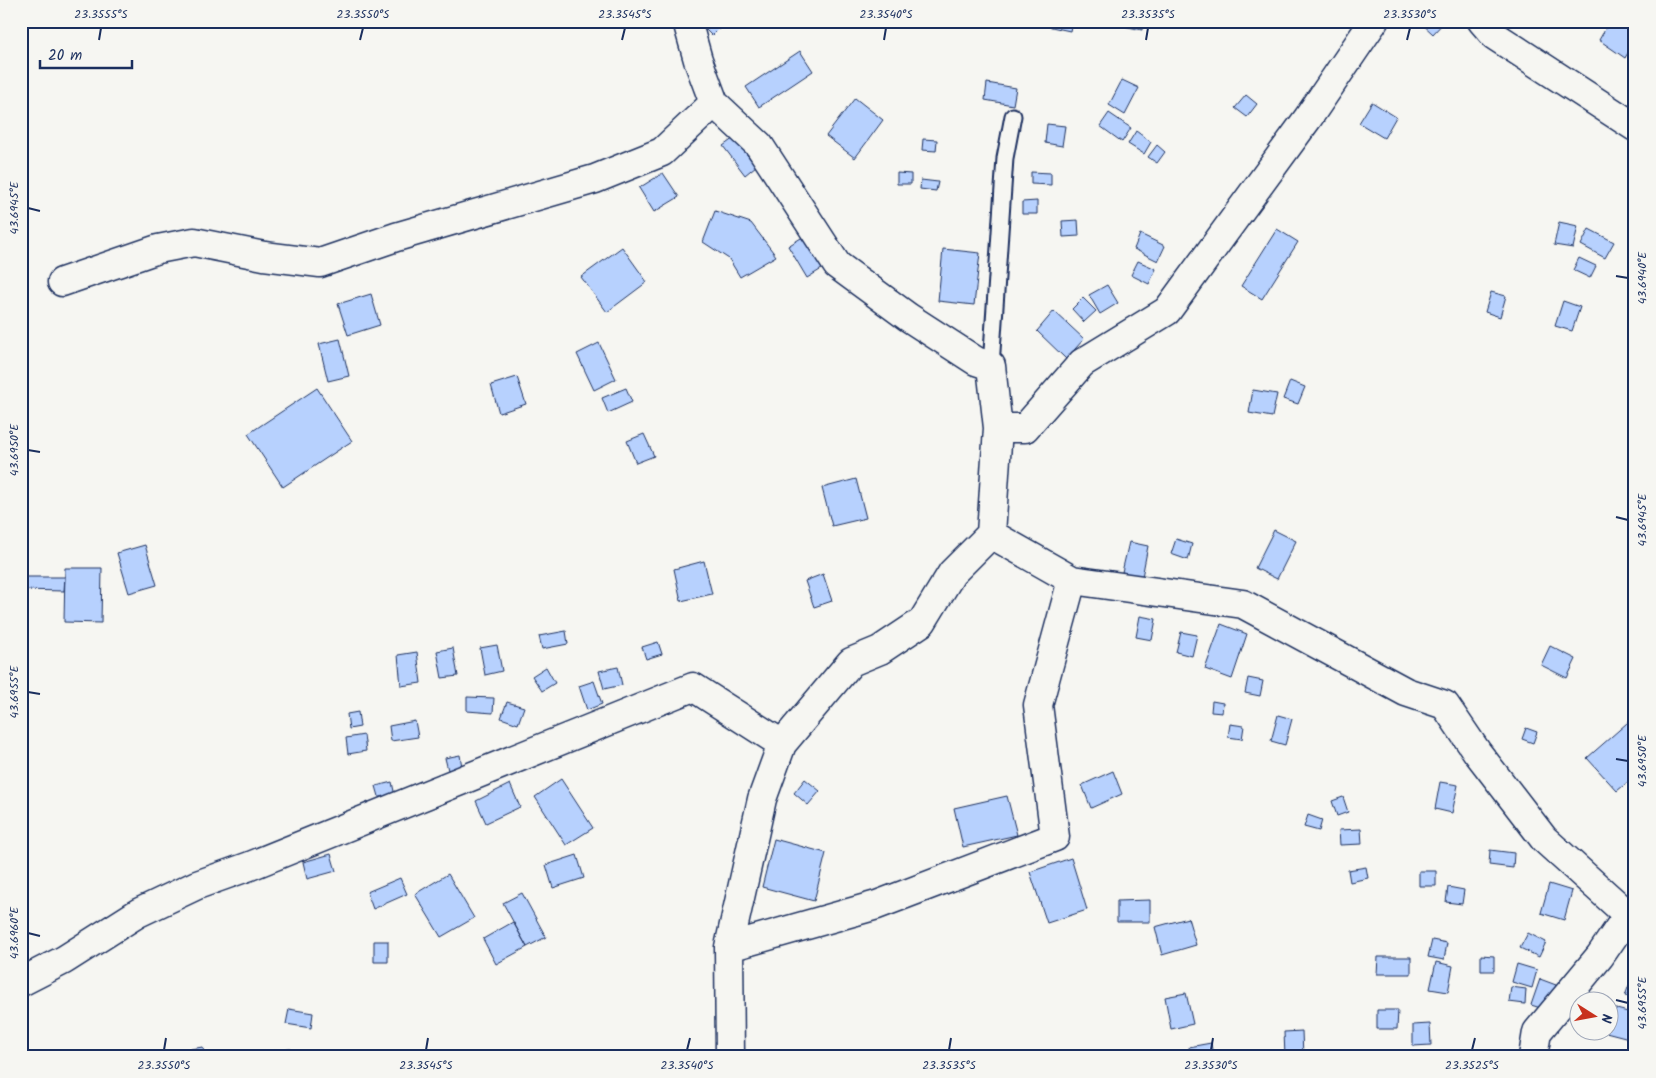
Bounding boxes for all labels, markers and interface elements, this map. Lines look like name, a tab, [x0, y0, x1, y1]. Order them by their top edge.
text: 23.3555°S	[74, 5, 128, 24]
text: 23.3550°S	[337, 5, 390, 24]
text: 23.3545°S	[598, 5, 652, 24]
text: 23.3540°S	[859, 5, 913, 24]
text: 23.3535°S	[1121, 5, 1175, 24]
text: 23.3530°S	[1383, 5, 1437, 24]
scale bar	[40, 38, 132, 70]
text: 20 m	[48, 44, 82, 68]
text: 43.6945°E	[5, 181, 24, 234]
text: 43.6940°E	[1633, 251, 1652, 304]
text: 43.6950°E	[5, 423, 24, 476]
text: 43.6945°E	[1633, 493, 1652, 546]
text: 43.6955°E	[5, 665, 24, 718]
text: 43.6950°E	[1633, 734, 1652, 787]
text: 43.6960°E	[5, 906, 24, 959]
text: 43.6955°E	[1633, 976, 1652, 1029]
north arrow	[1568, 990, 1618, 1040]
text: N	[1594, 1012, 1617, 1025]
text: 23.3550°S	[138, 1056, 191, 1075]
text: 23.3545°S	[399, 1056, 453, 1075]
text: 23.3540°S	[660, 1056, 714, 1075]
text: 23.3535°S	[922, 1056, 976, 1075]
text: 23.3530°S	[1184, 1056, 1238, 1075]
text: 23.3525°S	[1445, 1056, 1500, 1075]

